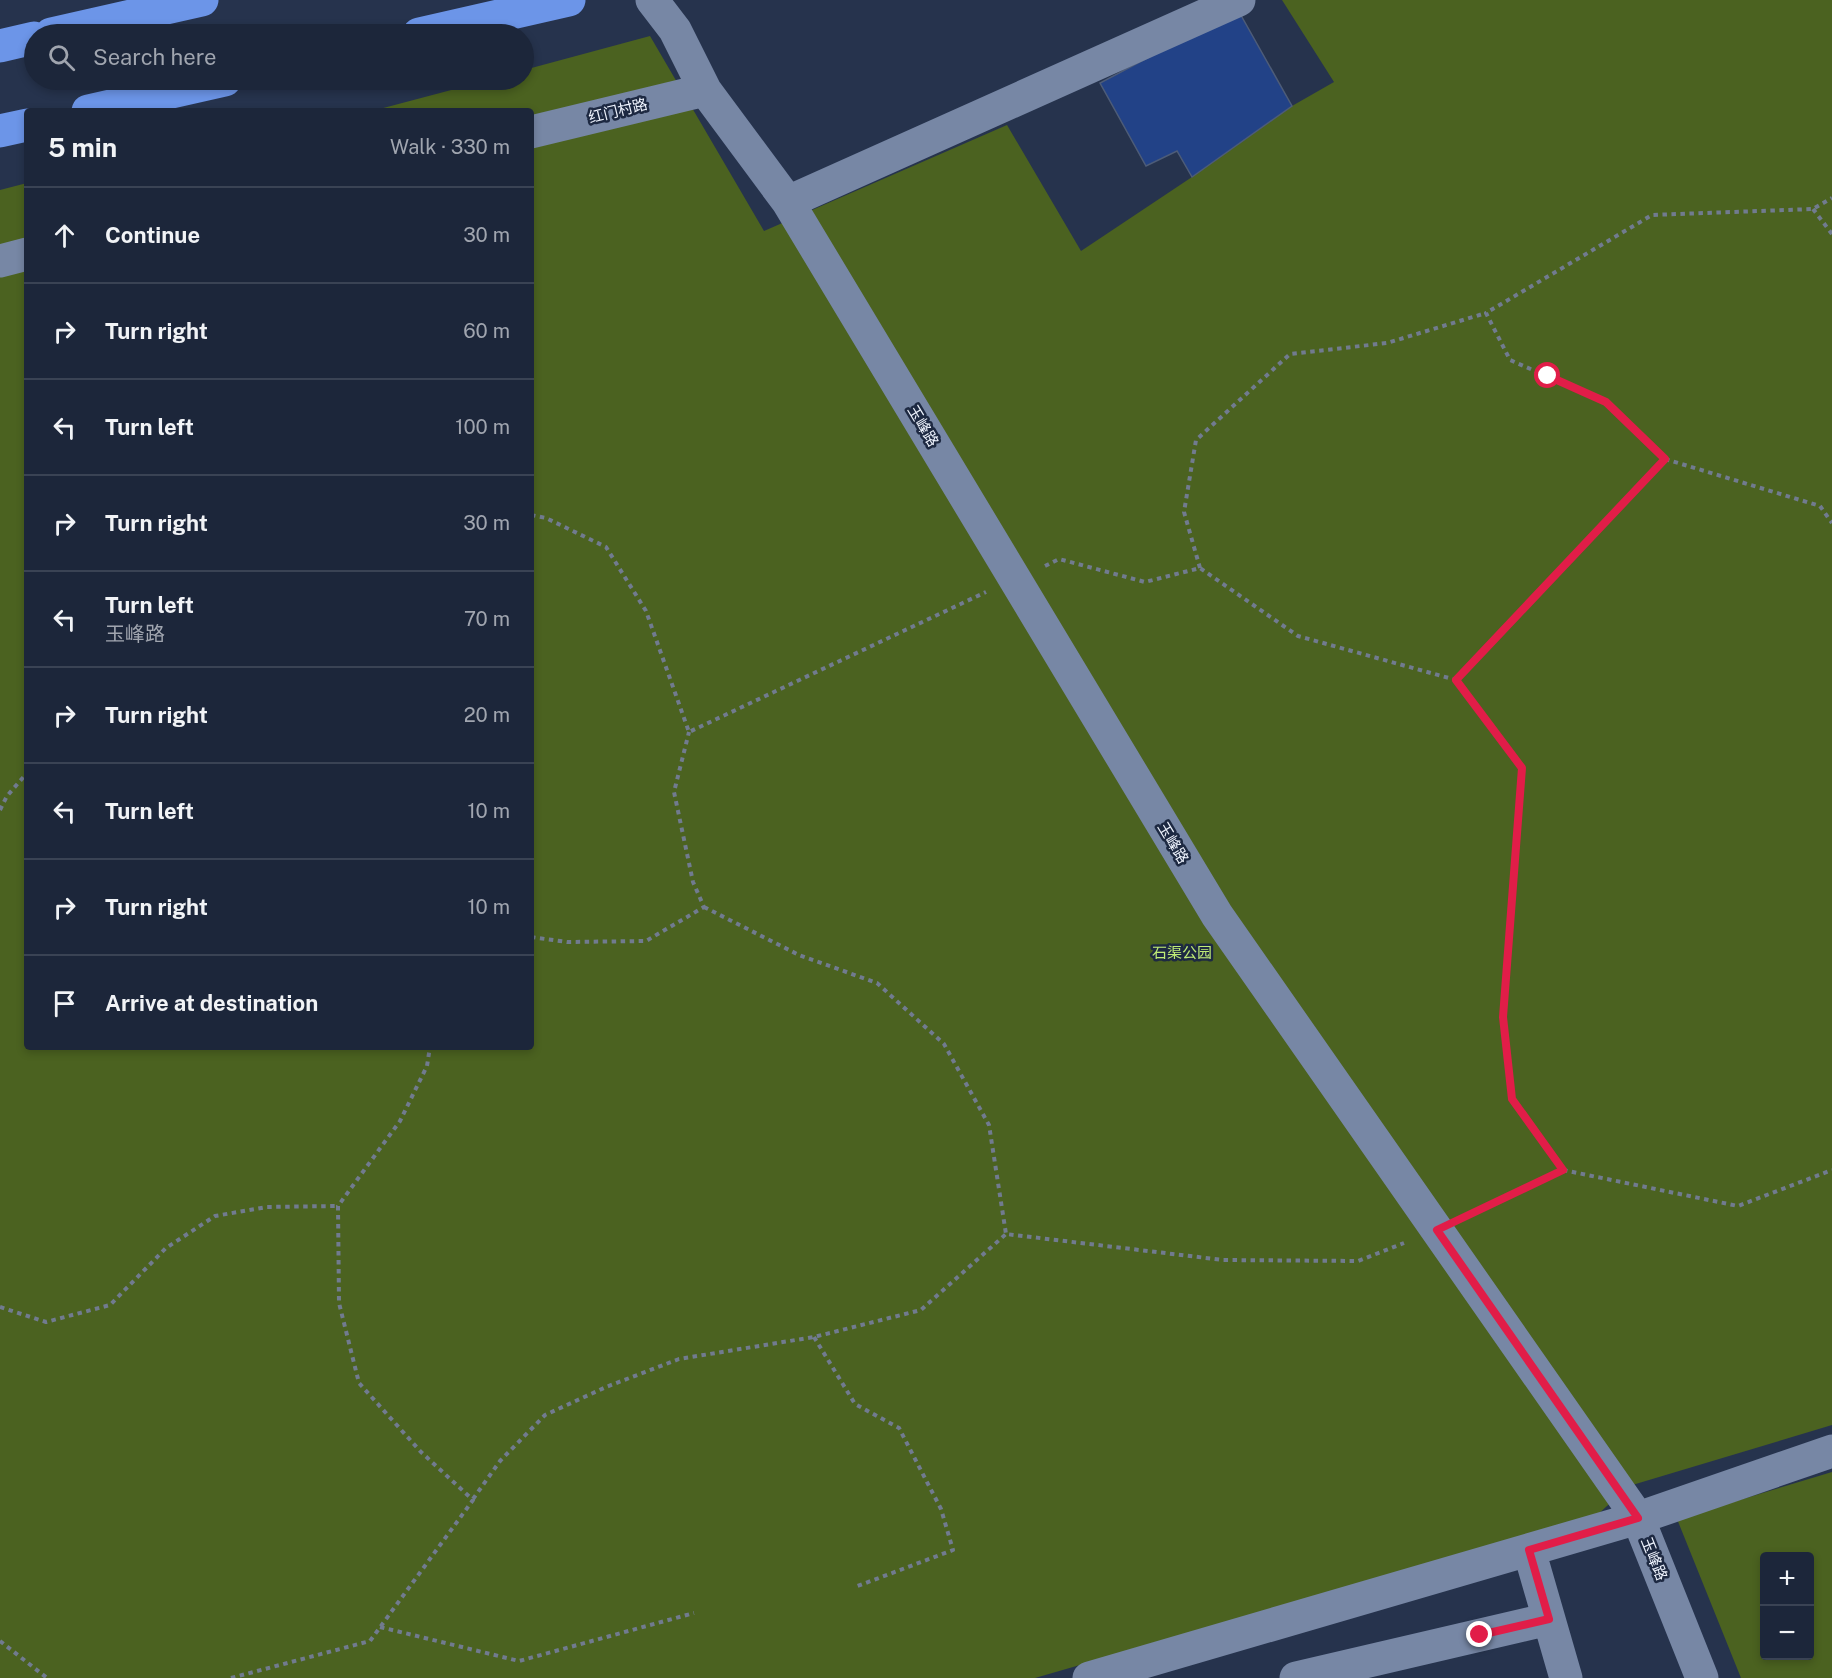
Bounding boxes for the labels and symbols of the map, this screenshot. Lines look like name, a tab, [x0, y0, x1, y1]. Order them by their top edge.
street label: 红门村路	[587, 95, 649, 126]
route start	[1534, 362, 1560, 388]
street label: 玉峰路	[905, 402, 942, 449]
street label: 玉峰路	[1155, 819, 1192, 866]
park label: 石渠公园	[1152, 944, 1212, 961]
street label: 玉峰路	[1638, 1535, 1671, 1583]
route end	[1466, 1621, 1492, 1647]

